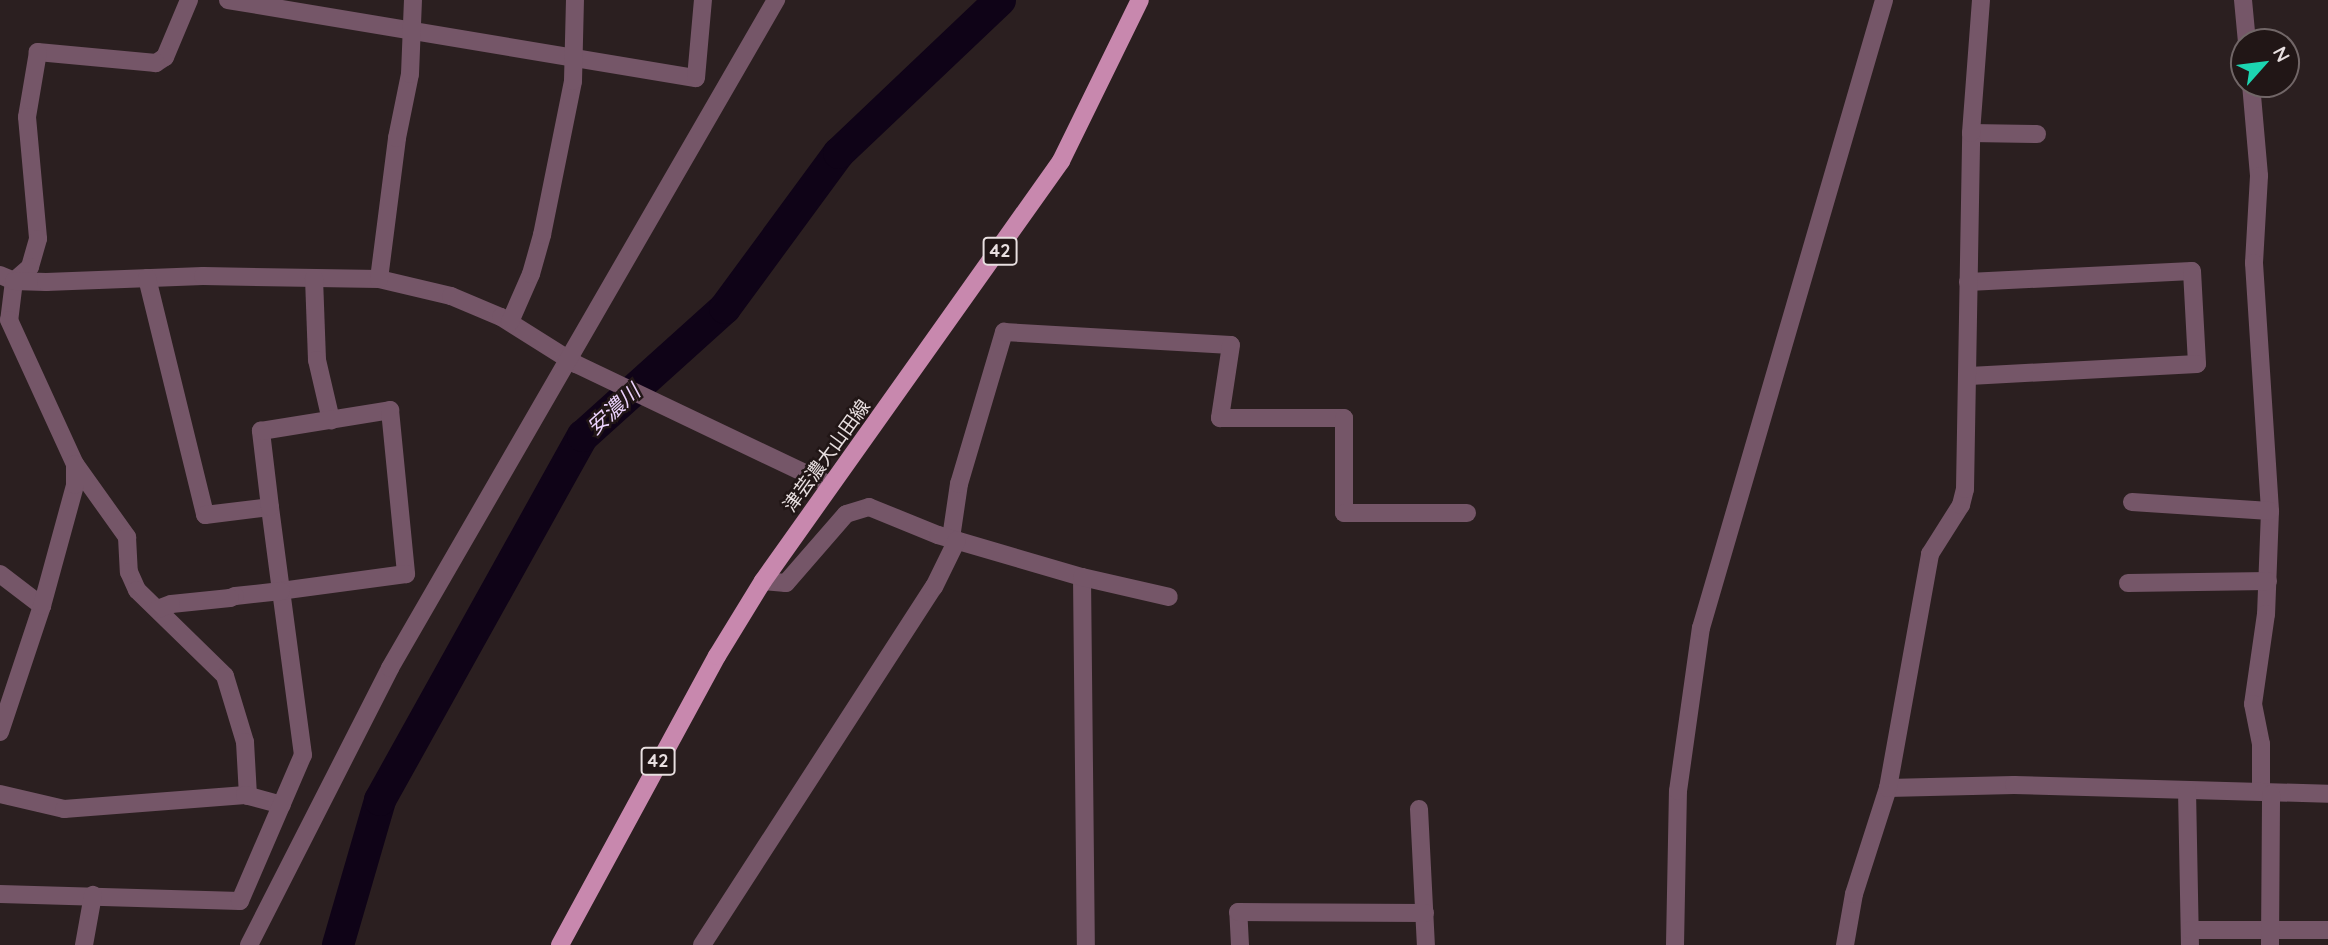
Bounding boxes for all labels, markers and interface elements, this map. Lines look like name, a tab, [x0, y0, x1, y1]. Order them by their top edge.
north arrow	[2230, 28, 2300, 98]
text: N	[2268, 42, 2296, 66]
road number: 42	[982, 236, 1018, 265]
water label: 安濃川	[581, 379, 645, 439]
street label: 津芸濃大山田線	[779, 395, 875, 517]
road number: 42	[640, 746, 676, 776]

